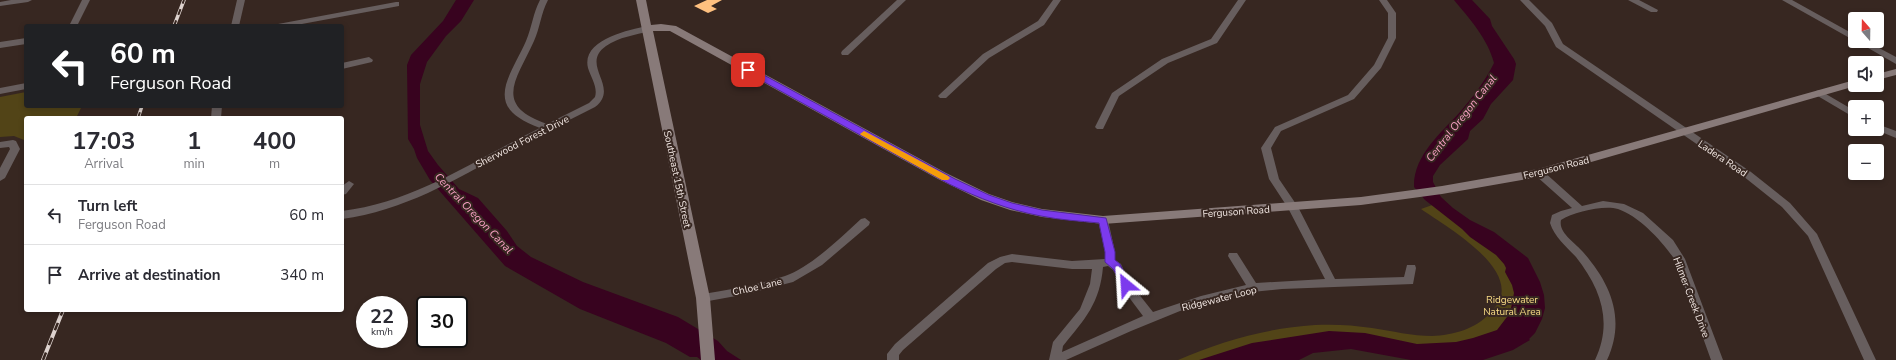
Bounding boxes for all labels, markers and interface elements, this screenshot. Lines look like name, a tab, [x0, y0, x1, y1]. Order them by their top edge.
north arrow	[1848, 12, 1884, 48]
map controls	[1848, 12, 1884, 180]
text: 60 m	[110, 35, 176, 73]
icon: left	[44, 40, 96, 92]
pin	[731, 53, 765, 87]
button: sound	[1848, 56, 1884, 92]
icon: arrive	[737, 59, 759, 81]
text: Ferguson Road	[110, 71, 231, 95]
water label: Central Oregon Canal	[1423, 72, 1500, 165]
button: +	[1848, 100, 1884, 136]
street label: Sherwood Forest Drive	[473, 112, 572, 172]
text: 17:03	[72, 125, 135, 157]
text: 1	[187, 125, 201, 157]
text: 400	[253, 125, 296, 157]
street label: Southeast 15th Street	[660, 129, 694, 230]
street label: Ladera Road	[1695, 137, 1750, 181]
button: −	[1848, 144, 1884, 180]
street label: Ferguson Road	[1522, 153, 1591, 183]
text: Arrival	[84, 155, 123, 173]
text: min	[183, 155, 205, 173]
text: m	[269, 155, 280, 173]
water label: Central Oregon Canal	[431, 170, 516, 257]
text: Turn left	[78, 196, 137, 216]
street label: Ferguson Road	[1202, 203, 1270, 221]
icon: left	[44, 204, 66, 226]
text: 60 m	[289, 205, 324, 225]
text: Ferguson Road	[78, 216, 166, 234]
street label: Hilmer Creek Drive	[1669, 255, 1713, 340]
icon: arrive	[44, 264, 66, 286]
position arrow	[1105, 264, 1147, 306]
text: Arrive at destination	[78, 265, 221, 285]
text: 340 m	[280, 265, 324, 285]
street label: Chloe Lane	[731, 274, 783, 299]
street label: Ridgewater Loop	[1180, 283, 1258, 315]
park label: Ridgewater Natural Area	[1483, 293, 1541, 319]
speed limit sign: 30	[416, 296, 468, 348]
text: 22	[370, 303, 394, 330]
text: km/h	[371, 325, 393, 339]

